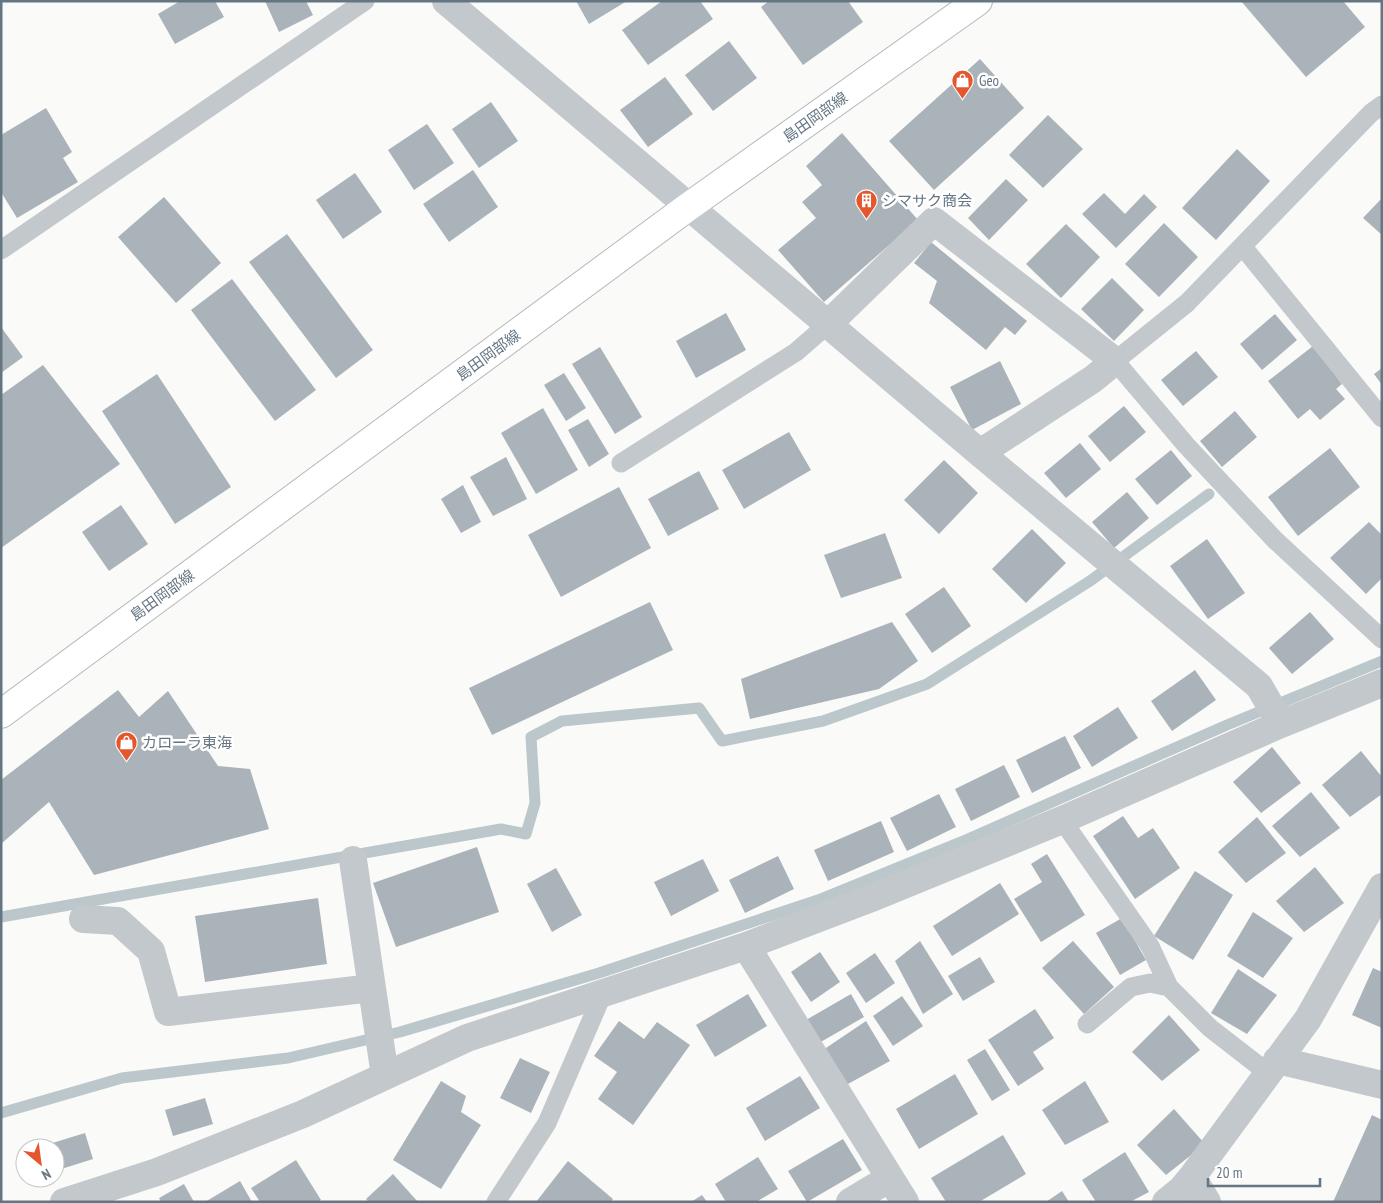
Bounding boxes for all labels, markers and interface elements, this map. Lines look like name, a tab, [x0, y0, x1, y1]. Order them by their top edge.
shop icon: Geo	[951, 68, 975, 99]
place label: Geo	[979, 71, 999, 90]
street label: 島田岡部線	[779, 88, 851, 146]
building icon: シマサク商会	[854, 188, 878, 219]
place label: シマサク商会	[882, 191, 972, 210]
street label: 島田岡部線	[452, 325, 524, 385]
street label: 島田岡部線	[126, 565, 198, 625]
shop icon: カローラ東海	[114, 730, 138, 761]
place label: カローラ東海	[142, 733, 232, 752]
north arrow	[15, 1138, 65, 1188]
scale bar	[1208, 1156, 1320, 1188]
text: 20 m	[1216, 1163, 1242, 1182]
text: N	[39, 1165, 54, 1184]

